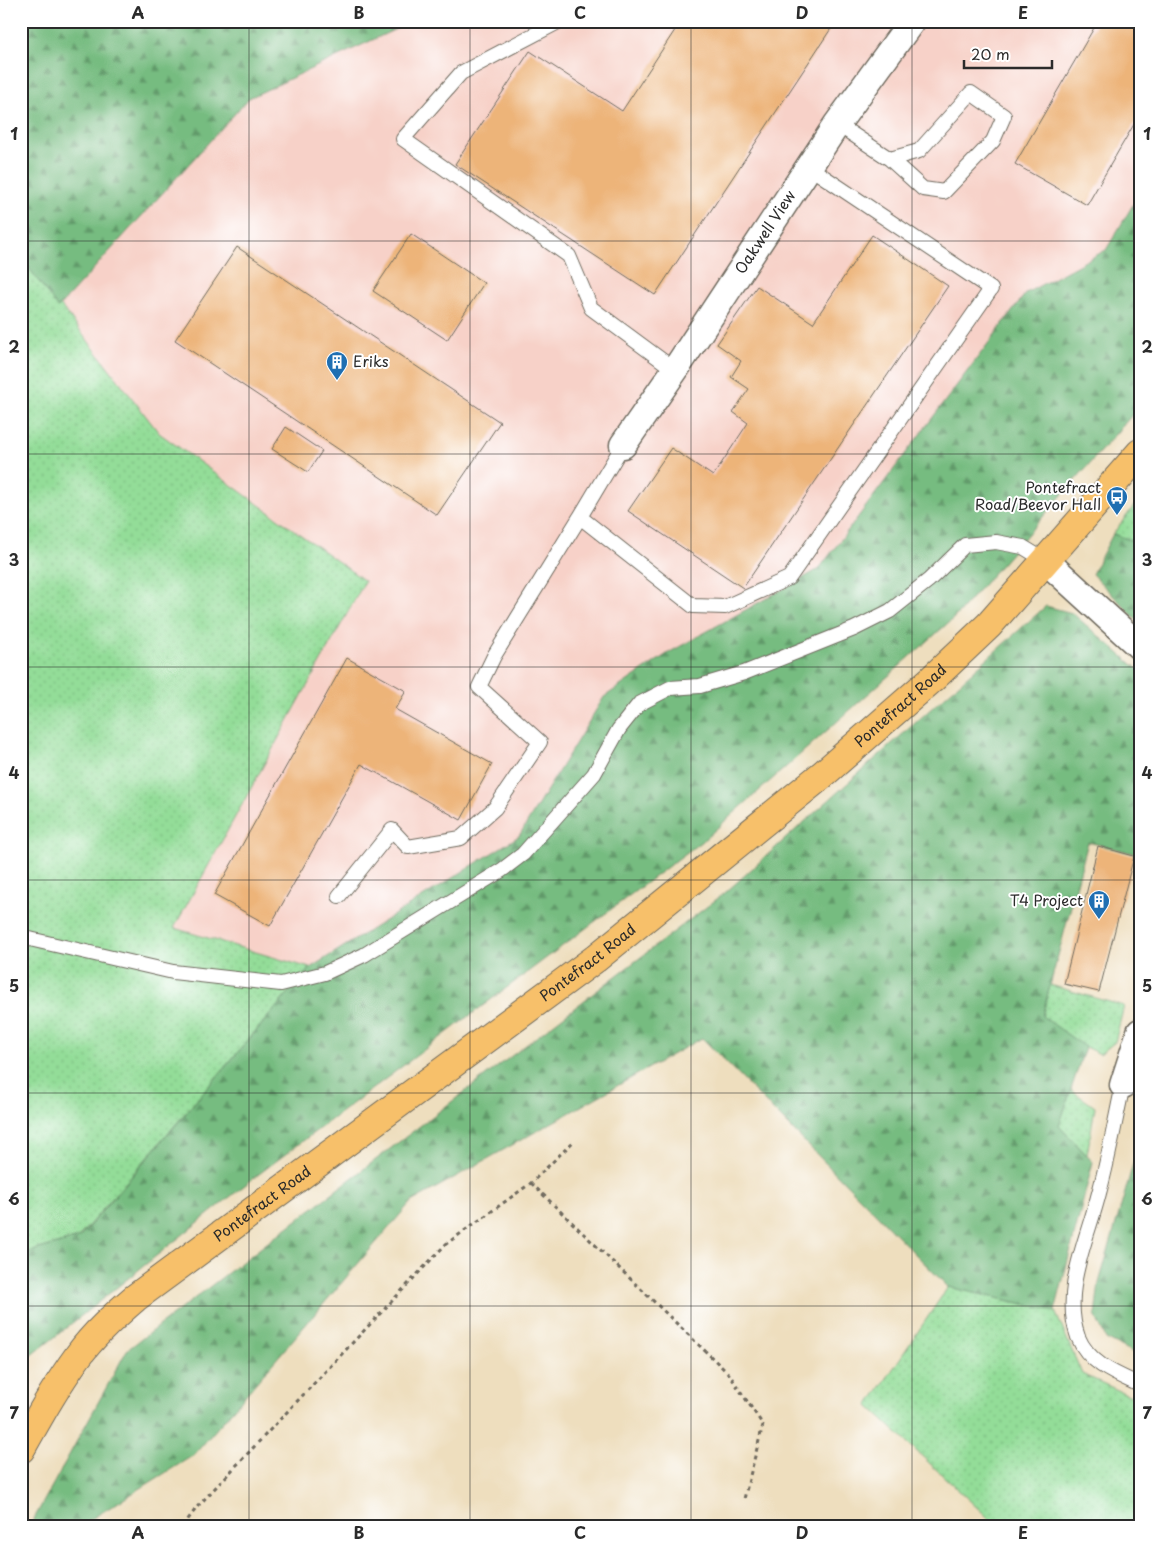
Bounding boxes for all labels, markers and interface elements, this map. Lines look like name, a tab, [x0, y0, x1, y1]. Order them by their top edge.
text: A	[132, 0, 145, 24]
text: B	[354, 0, 365, 24]
text: C	[574, 0, 586, 24]
text: D	[796, 0, 808, 24]
text: E	[1018, 0, 1028, 24]
scale bar	[964, 38, 1051, 70]
text: 20 m	[971, 42, 1010, 65]
text: 1	[10, 121, 18, 145]
text: 1	[1143, 121, 1151, 145]
street label: Oakwell View	[728, 185, 801, 278]
text: 2	[8, 334, 20, 358]
text: 2	[1141, 334, 1153, 358]
place label: Eriks	[353, 349, 389, 372]
building icon: Eriks	[325, 350, 349, 381]
place label: Pontefract Road/Beevor Hall	[975, 475, 1101, 515]
bus stop icon: Pontefract Road/Beevor Hall	[1105, 485, 1129, 516]
text: 3	[9, 547, 19, 571]
text: 3	[1142, 547, 1152, 571]
street label: Pontefract Road	[849, 658, 951, 752]
text: 4	[9, 760, 20, 784]
text: 4	[1142, 760, 1153, 784]
place label: T4 Project	[1010, 888, 1083, 911]
building icon: T4 Project	[1087, 889, 1111, 920]
street label: Pontefract Road	[534, 917, 640, 1006]
text: 5	[9, 973, 19, 997]
text: 5	[1142, 973, 1152, 997]
street label: Pontefract Road	[208, 1159, 315, 1247]
text: 6	[8, 1186, 20, 1210]
text: 6	[1141, 1186, 1153, 1210]
text: 7	[9, 1400, 19, 1424]
text: 7	[1142, 1400, 1152, 1424]
text: A	[132, 1520, 145, 1544]
text: B	[354, 1520, 365, 1544]
text: C	[574, 1520, 586, 1544]
text: D	[796, 1520, 808, 1544]
text: E	[1018, 1520, 1028, 1544]

